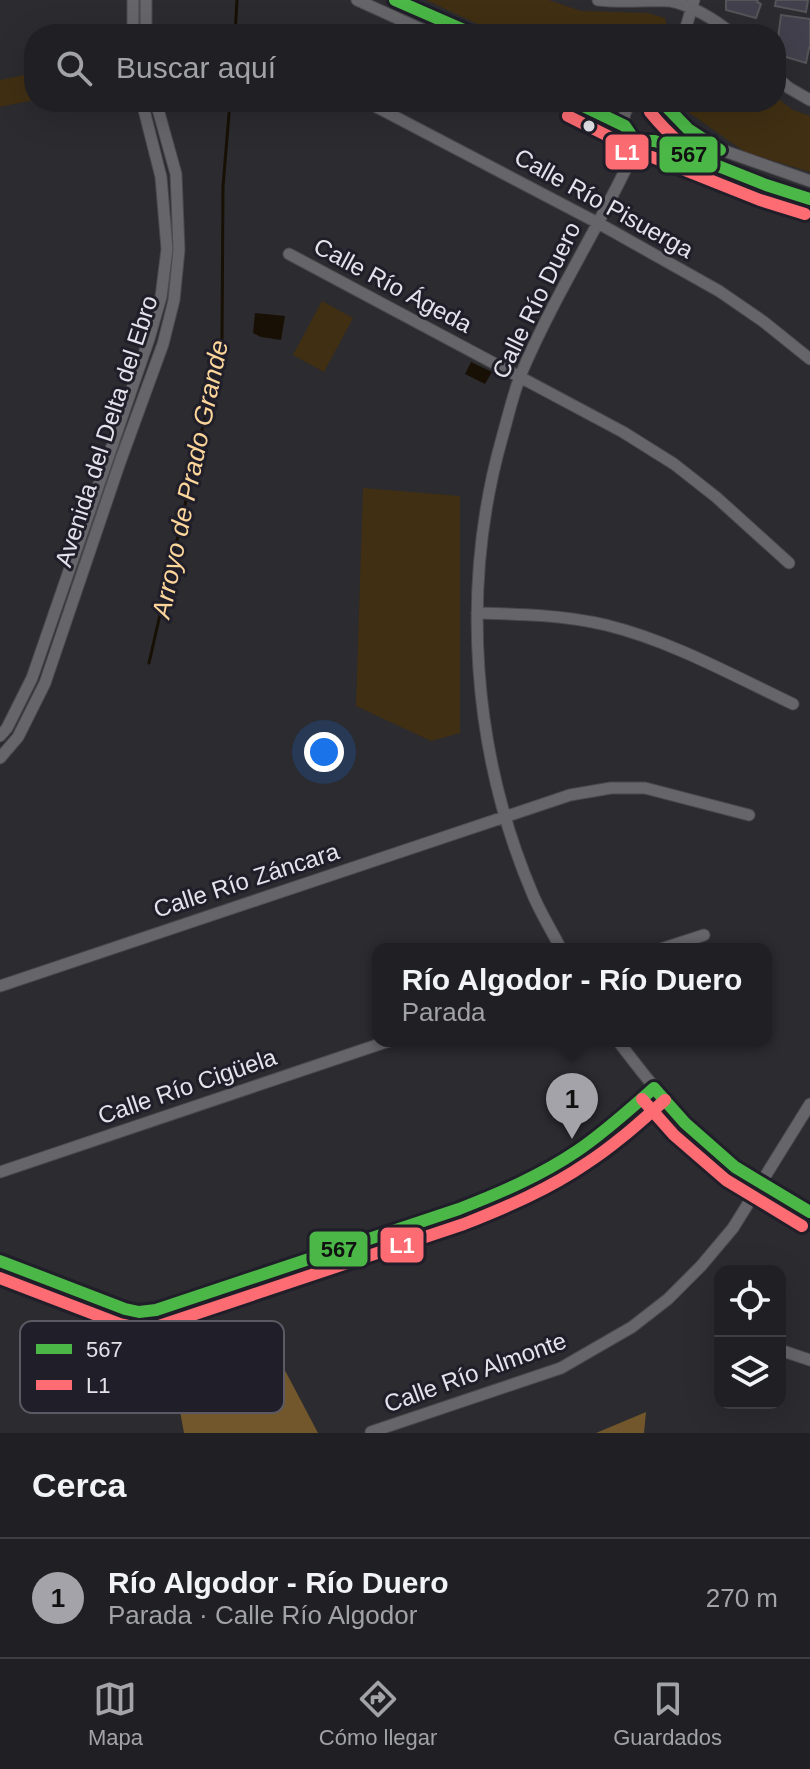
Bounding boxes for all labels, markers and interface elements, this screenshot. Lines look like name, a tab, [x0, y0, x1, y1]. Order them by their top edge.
search box	[24, 24, 786, 112]
icon: search	[52, 46, 96, 90]
text: Buscar aquí	[116, 51, 276, 84]
unlabelled marker	[581, 118, 597, 134]
line badge: L1	[604, 133, 650, 171]
line badge: 567	[658, 135, 719, 174]
text: L1	[614, 140, 640, 165]
text: 567	[671, 142, 707, 167]
street label: Calle Río Pisuerga	[510, 143, 699, 264]
street label: Calle Río Duero	[486, 217, 586, 383]
street label: Calle Río Ágeda	[310, 232, 477, 338]
street label: Avenida del Delta del Ebro	[49, 292, 163, 570]
water label: Arroyo de Prado Grande	[145, 337, 234, 623]
your location	[304, 732, 344, 772]
street label: Calle Río Záncara	[150, 837, 343, 923]
popup	[372, 943, 772, 1047]
text: Río Algodor - Río Duero	[402, 963, 742, 996]
text: Parada	[402, 997, 486, 1027]
street label: Calle Río Cigüela	[94, 1043, 280, 1129]
pin: 1	[546, 1073, 598, 1139]
line badge: L1	[379, 1226, 425, 1264]
line badge: 567	[308, 1230, 369, 1268]
text: L1	[389, 1233, 415, 1258]
text: 567	[321, 1237, 357, 1262]
map controls	[714, 1265, 786, 1409]
button: locate	[714, 1265, 786, 1337]
legend	[20, 1321, 284, 1413]
street label: Calle Río Almonte	[380, 1326, 570, 1418]
text: 567	[86, 1337, 123, 1362]
button: layers	[714, 1337, 786, 1409]
text: L1	[86, 1373, 110, 1398]
text: Cerca	[32, 1466, 127, 1504]
text: Río Algodor - Río Duero	[108, 1566, 449, 1599]
text: 1	[51, 1583, 65, 1613]
text: 270 m	[706, 1583, 778, 1613]
text: Parada · Calle Río Algodor	[108, 1600, 417, 1630]
tab: Mapa	[88, 1677, 143, 1751]
tab: Cómo llegar	[319, 1677, 437, 1751]
tab: Guardados	[613, 1677, 722, 1751]

